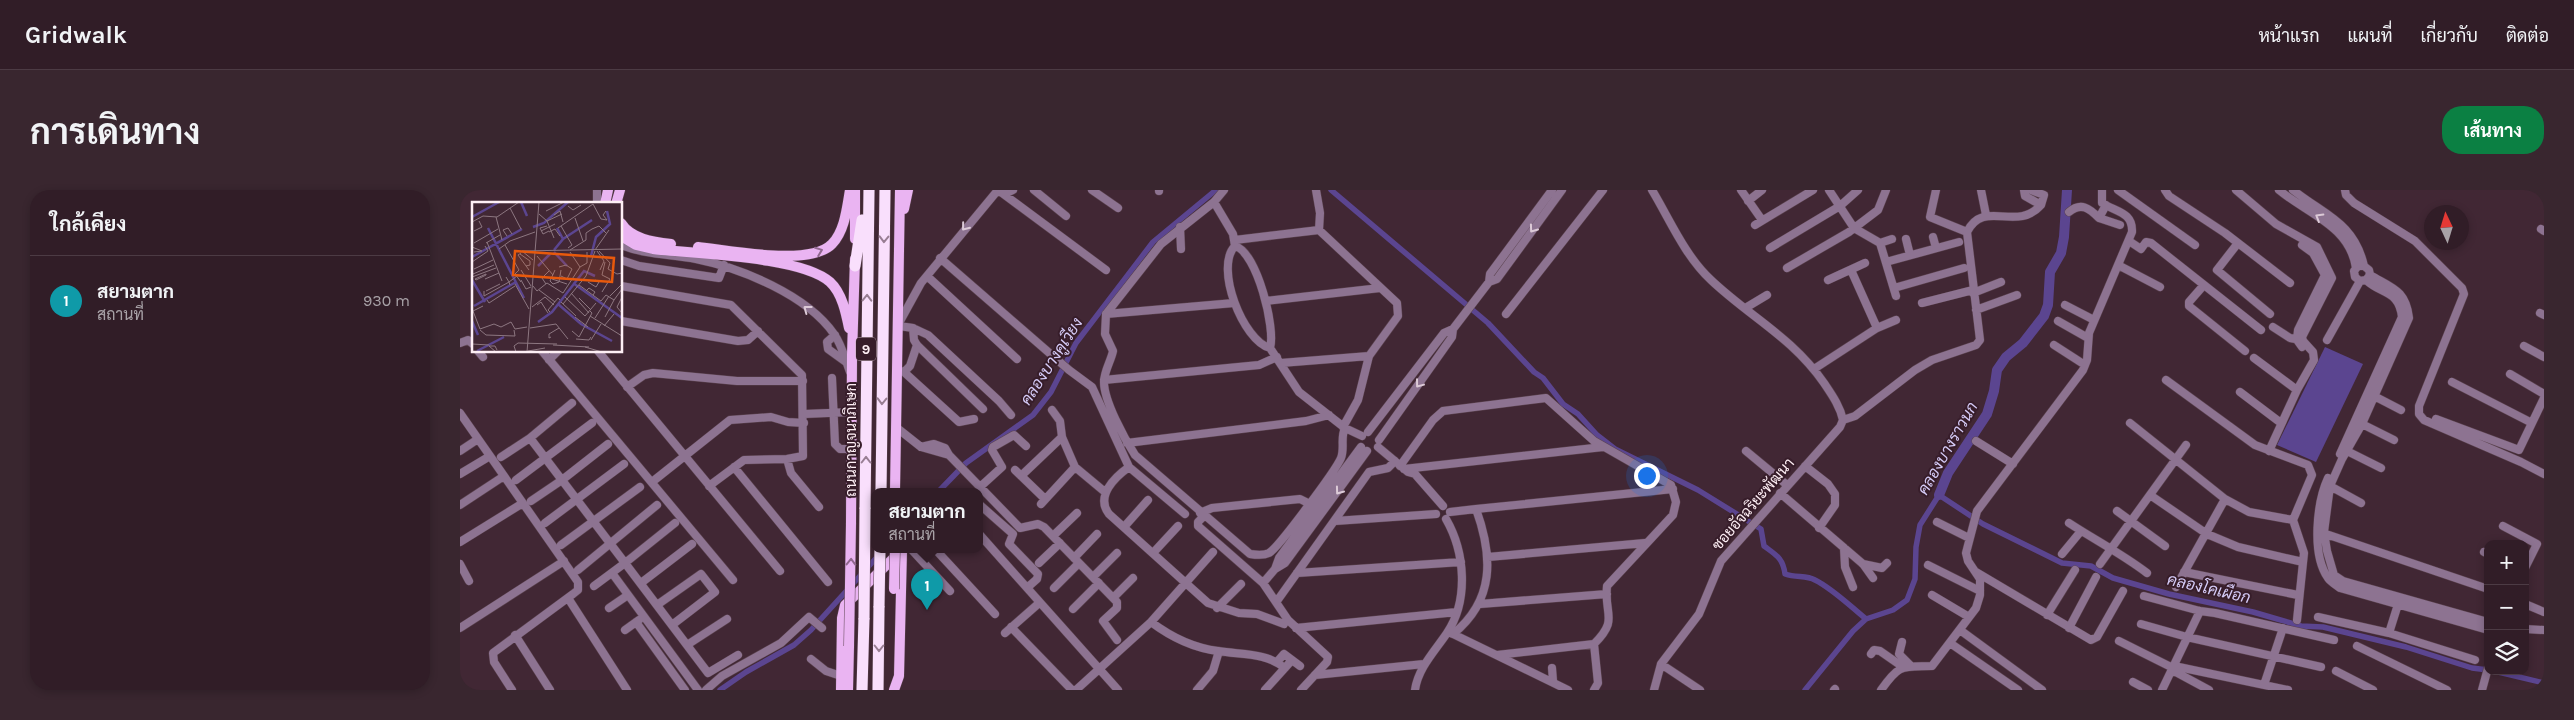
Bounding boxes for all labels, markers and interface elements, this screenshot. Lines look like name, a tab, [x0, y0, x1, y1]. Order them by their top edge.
text: Gridwalk	[25, 21, 127, 49]
text: หน้าแรก	[2258, 25, 2320, 47]
text: แผนที่	[2348, 25, 2392, 47]
text: เกี่ยวกับ	[2420, 25, 2478, 47]
text: ติดต่อ	[2506, 25, 2549, 47]
button: เส้นทาง	[2442, 106, 2544, 154]
text: การเดินทาง	[30, 112, 200, 153]
inset map	[472, 202, 622, 352]
north arrow	[2424, 205, 2469, 250]
text: ใกล้เคียง	[50, 212, 126, 236]
one-way arrow	[2315, 213, 2324, 223]
one-way arrow	[962, 221, 971, 230]
one-way arrow	[1530, 223, 1539, 233]
one-way arrow	[879, 235, 889, 243]
one-way arrow	[814, 247, 823, 257]
text: สยามตาก	[97, 281, 174, 303]
text: 1	[63, 291, 69, 310]
text: 930 m	[363, 291, 410, 310]
one-way arrow	[862, 293, 872, 301]
text: สถานที่	[97, 305, 144, 324]
one-way arrow	[804, 306, 813, 314]
water label: คลองบางคูเวียง	[1015, 313, 1088, 410]
road number: 9	[856, 338, 876, 360]
one-way arrow	[1416, 378, 1425, 388]
street label: ถนนกาญจนาภิเษก	[842, 383, 860, 497]
one-way arrow	[877, 398, 887, 405]
water label: คลองบางราวนก	[1913, 398, 1982, 498]
street label: ซอยอัจฉริยะพัฒนา	[1708, 454, 1798, 554]
one-way arrow	[860, 456, 871, 464]
your location	[1634, 463, 1660, 489]
one-way arrow	[1336, 485, 1344, 494]
popup	[871, 488, 983, 553]
text: สยามตาก	[888, 501, 966, 523]
text: สถานที่	[888, 525, 935, 544]
map controls	[2484, 540, 2529, 675]
button: +	[2484, 540, 2529, 585]
one-way arrow	[845, 558, 856, 566]
water label: คลองโคเผือก	[2165, 568, 2253, 607]
pin: 1	[911, 569, 943, 610]
button: −	[2484, 585, 2529, 630]
button: layers	[2484, 630, 2529, 675]
one-way arrow	[873, 644, 884, 652]

